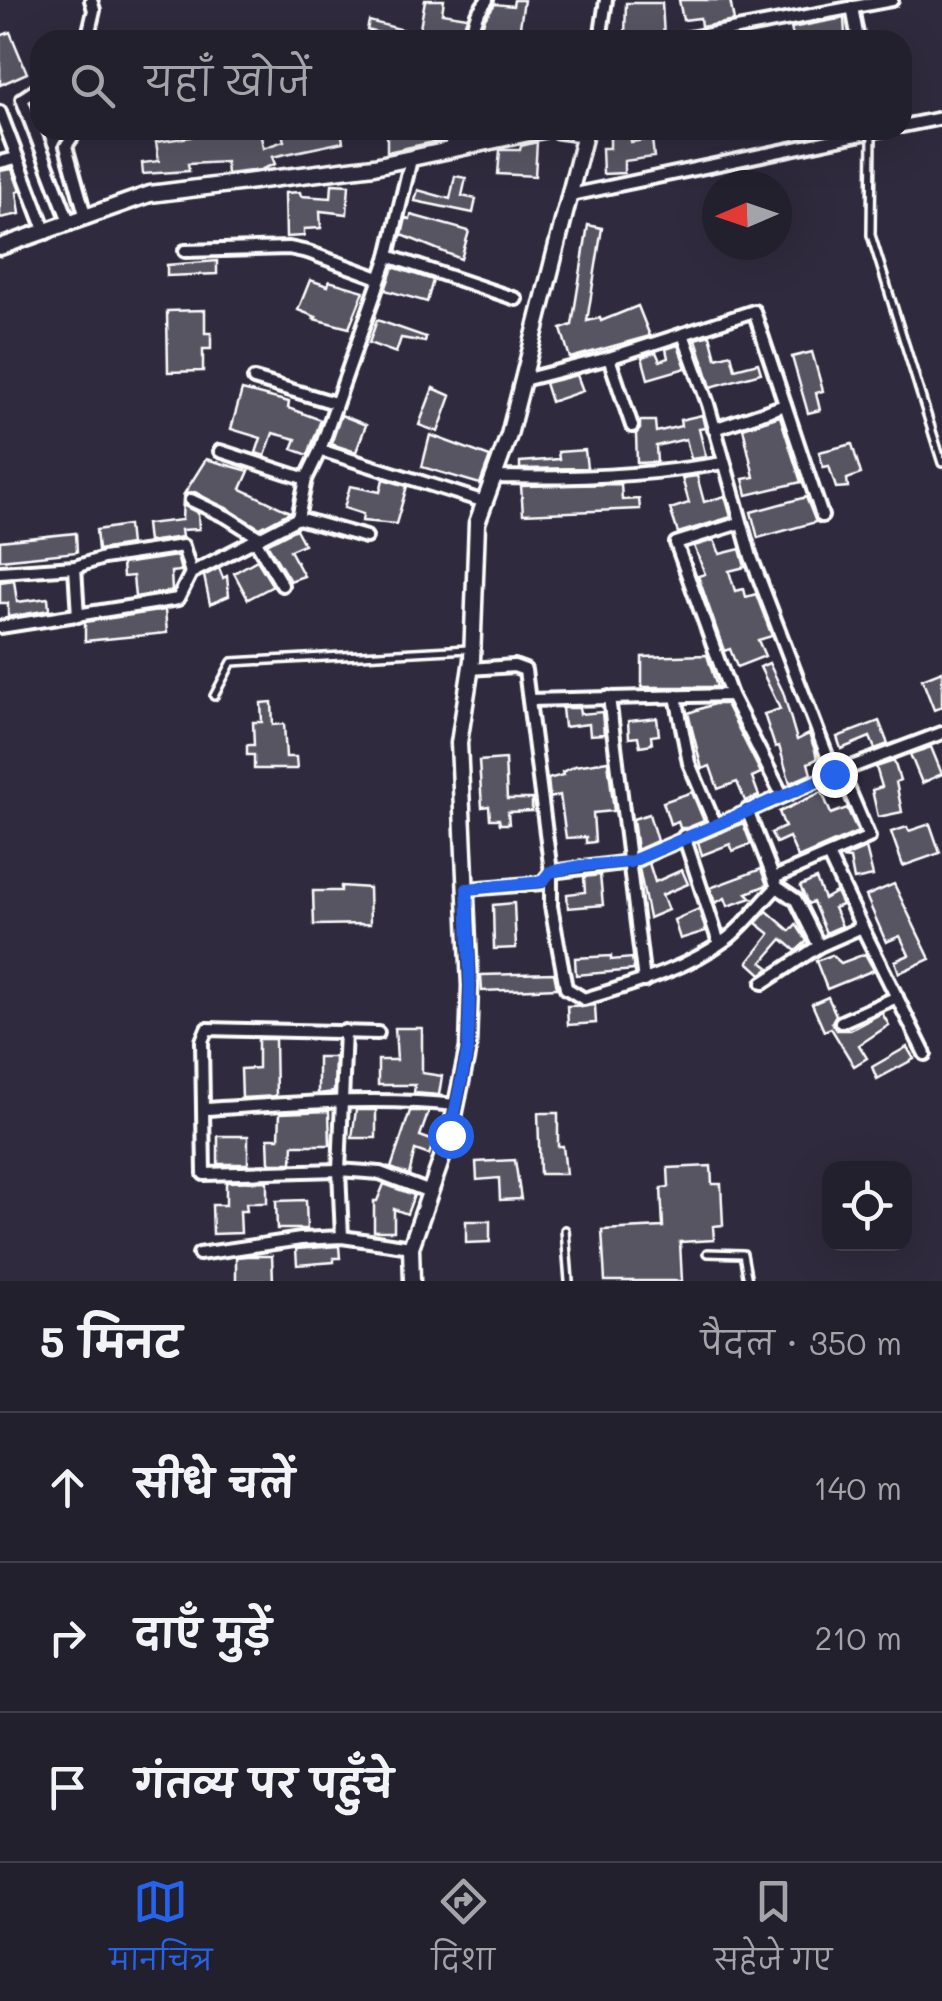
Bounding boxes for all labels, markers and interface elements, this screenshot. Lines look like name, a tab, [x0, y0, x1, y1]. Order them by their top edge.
search box	[30, 30, 912, 140]
text: यहाँ खोजें	[145, 55, 311, 105]
icon: search	[65, 58, 120, 113]
north arrow	[702, 170, 792, 260]
route end	[812, 752, 858, 798]
route start	[428, 1113, 474, 1159]
map controls	[822, 1161, 912, 1251]
button: locate	[822, 1161, 912, 1251]
text: 5 मिनट	[40, 1313, 182, 1368]
text: पैदल · 350 m	[701, 1321, 902, 1363]
text: सीधे चलें	[135, 1457, 295, 1507]
icon: ahead	[40, 1460, 95, 1515]
text: 140 m	[813, 1466, 902, 1508]
text: दाएँ मुड़ें	[135, 1607, 271, 1657]
icon: right	[40, 1610, 95, 1665]
text: 210 m	[814, 1616, 902, 1658]
text: गंतव्य पर पहुँचे	[135, 1757, 393, 1807]
icon: arrive	[40, 1760, 95, 1815]
tab: मानचित्र	[110, 1874, 212, 1991]
tab: दिशा	[432, 1874, 495, 1991]
tab: सहेजे गए	[714, 1874, 832, 1991]

